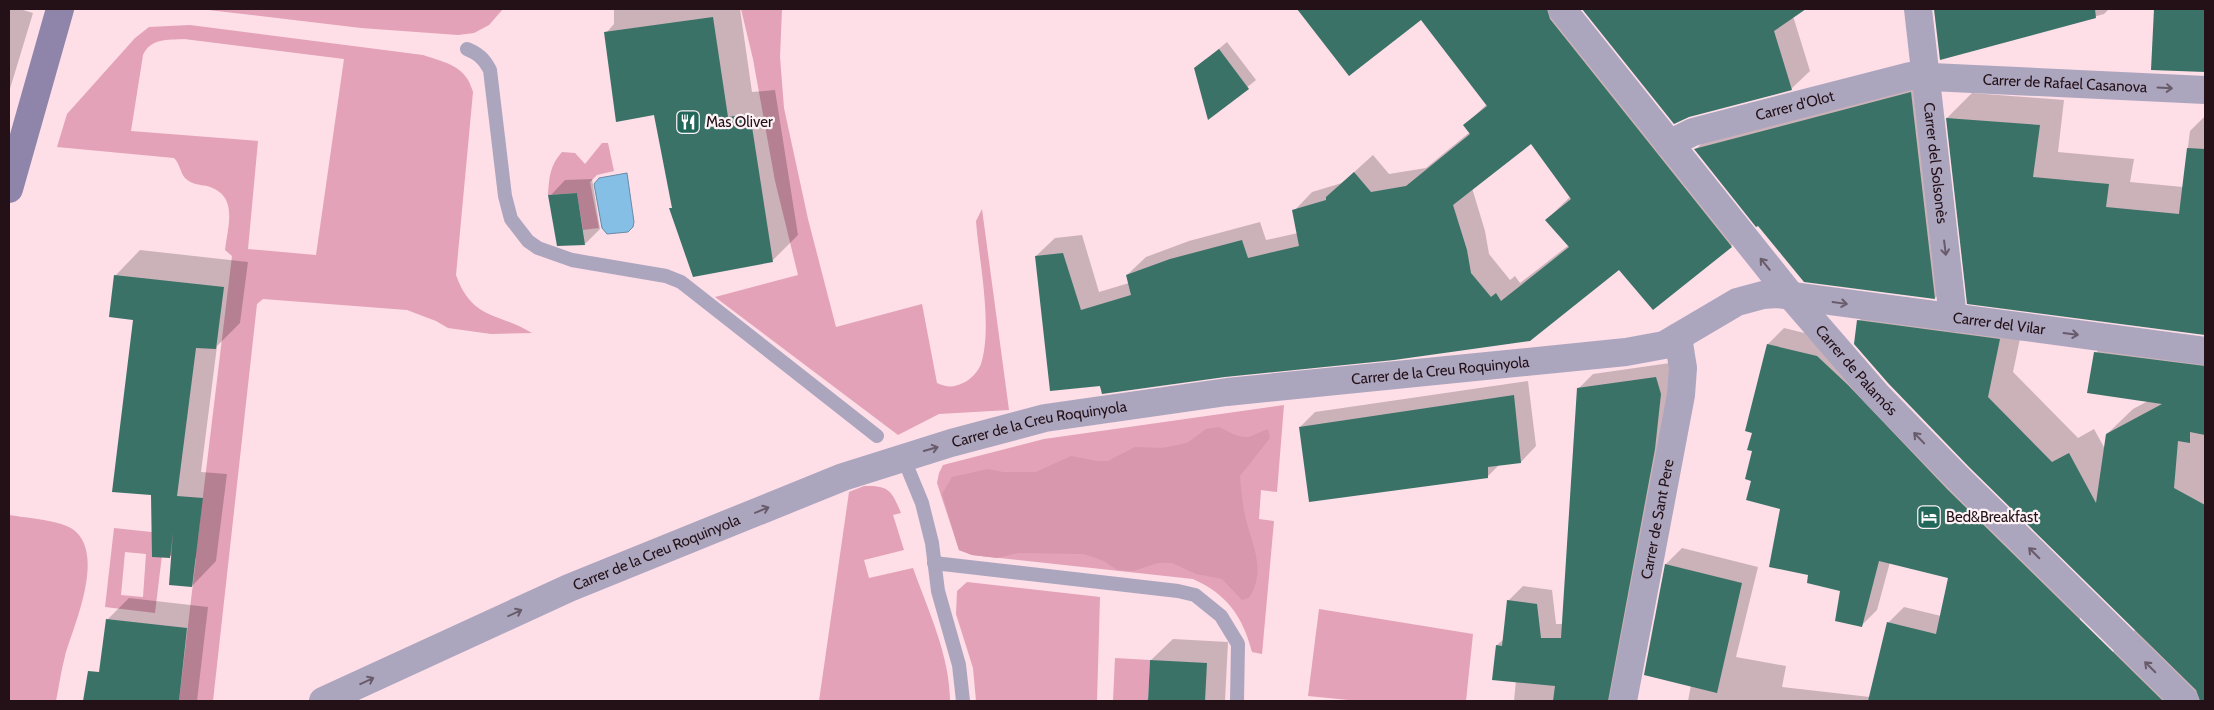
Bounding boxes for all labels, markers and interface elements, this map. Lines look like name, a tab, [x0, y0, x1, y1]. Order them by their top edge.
street label: Carrer de Rafael Casanova	[1982, 70, 2148, 96]
one-way arrow	[2157, 83, 2173, 92]
street label: Carrer d'Olot	[1754, 87, 1836, 125]
street label: Carrer del Solsonès	[1920, 101, 1951, 225]
restaurant icon: Mas Oliver	[675, 109, 701, 135]
place label: Mas Oliver	[706, 113, 773, 131]
one-way arrow	[1940, 240, 1950, 256]
one-way arrow	[1760, 258, 1771, 271]
one-way arrow	[1832, 298, 1848, 308]
street label: Carrer del Vilar	[1952, 309, 2047, 339]
street label: Carrer de Palamós	[1811, 321, 1901, 419]
one-way arrow	[2063, 329, 2079, 339]
street label: Carrer de la Creu Roquinyola	[1350, 353, 1531, 388]
street label: Carrer de la Creu Roquinyola	[950, 397, 1129, 451]
one-way arrow	[1913, 432, 1925, 445]
one-way arrow	[922, 443, 938, 453]
street label: Carrer de Sant Pere	[1637, 457, 1678, 581]
hotel icon: Bed&Breakfast	[1916, 504, 1942, 530]
one-way arrow	[754, 505, 769, 514]
place label: Bed&Breakfast	[1946, 508, 2038, 526]
street label: Carrer de la Creu Roquinyola	[570, 510, 743, 594]
one-way arrow	[2028, 547, 2040, 559]
one-way arrow	[507, 608, 522, 617]
one-way arrow	[2144, 661, 2156, 673]
one-way arrow	[359, 676, 374, 685]

